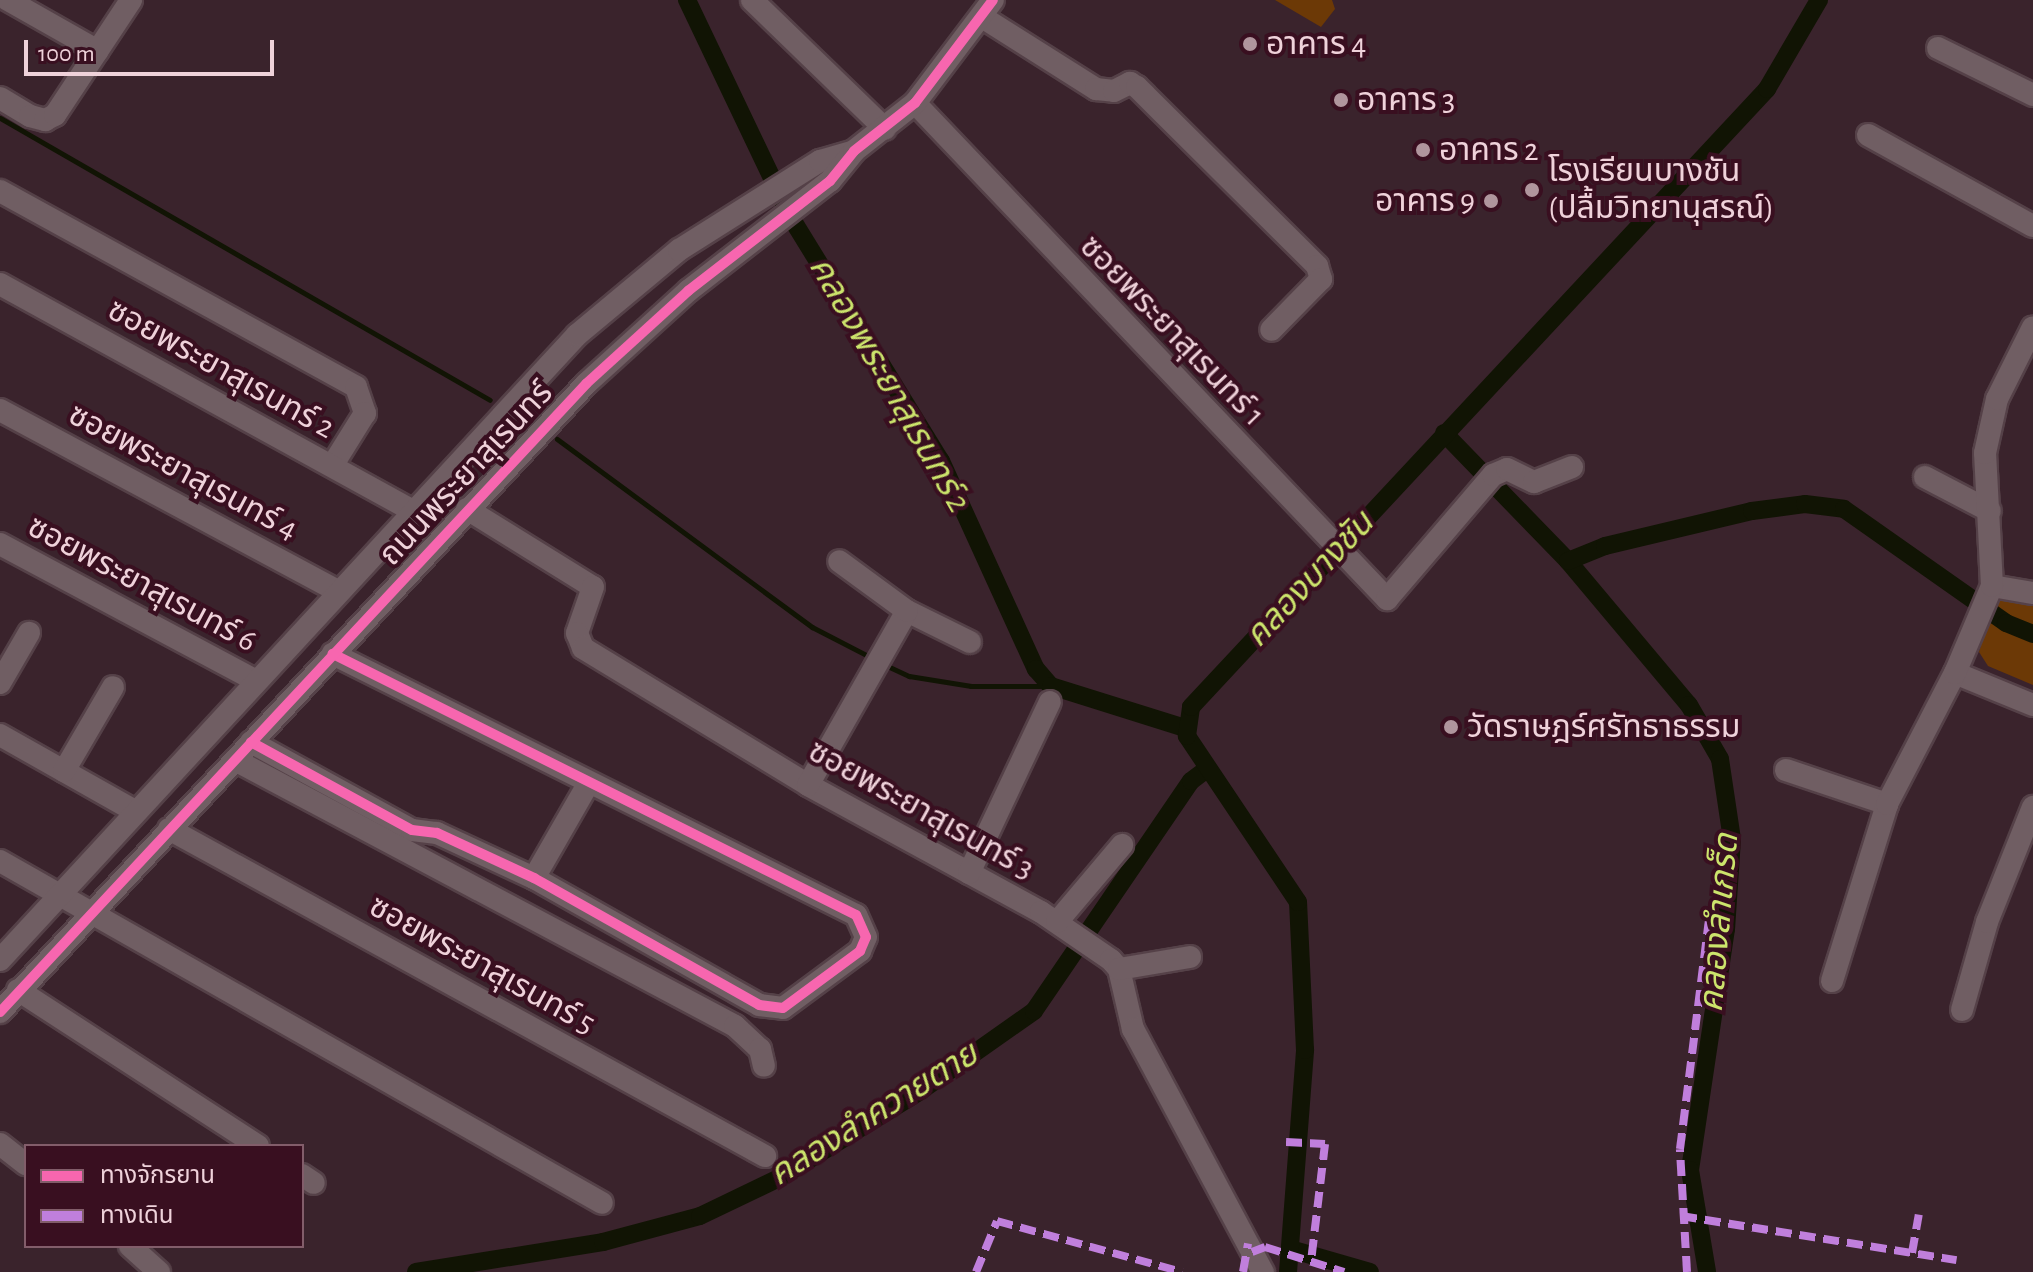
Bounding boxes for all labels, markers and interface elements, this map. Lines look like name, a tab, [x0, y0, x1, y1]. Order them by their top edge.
scale bar	[28, 24, 278, 74]
place label: อาคาร 4	[1266, 25, 1366, 63]
marker: อาคาร 4	[1241, 35, 1259, 53]
text: 100 m	[38, 42, 95, 66]
place label: อาคาร 3	[1357, 81, 1455, 119]
marker: อาคาร 3	[1332, 91, 1350, 109]
place label: อาคาร 2	[1439, 131, 1538, 169]
marker: อาคาร 2	[1414, 141, 1432, 159]
place label: โรงเรียนบางชัน (ปลื้มวิทยานุสรณ์)	[1548, 153, 1774, 228]
marker: โรงเรียนบางชัน (ปลื้มวิทยานุสรณ์)	[1523, 181, 1541, 199]
place label: อาคาร 9	[1375, 182, 1475, 220]
marker: อาคาร 9	[1482, 192, 1500, 210]
street label: ซอยพระยาสุเรนทร์ 1	[1071, 228, 1273, 434]
water label: คลองพระยาสุเรนทร์ 2	[799, 250, 979, 520]
street label: ซอยพระยาสุเรนทร์ 2	[101, 291, 341, 447]
street label: ถนนพระยาสุเรนทร์	[371, 374, 561, 574]
street label: ซอยพระยาสุเรนทร์ 4	[62, 395, 304, 549]
water label: คลองบางชัน	[1237, 504, 1383, 656]
street label: ซอยพระยาสุเรนทร์ 6	[21, 507, 263, 661]
place label: วัดราษฎร์ศรัทธาธรรม	[1467, 708, 1740, 746]
marker: วัดราษฎร์ศรัทธาธรรม	[1442, 718, 1460, 736]
street label: ซอยพระยาสุเรนทร์ 3	[801, 732, 1041, 888]
water label: คลองลำเกร็ด	[1692, 832, 1748, 1014]
street label: ซอยพระยาสุเรนทร์ 5	[362, 887, 602, 1043]
water label: คลองลำควายตาย	[762, 1035, 986, 1195]
legend	[24, 1144, 304, 1248]
text: ทางจักรยาน	[100, 1164, 215, 1188]
text: ทางเดิน	[100, 1204, 174, 1228]

